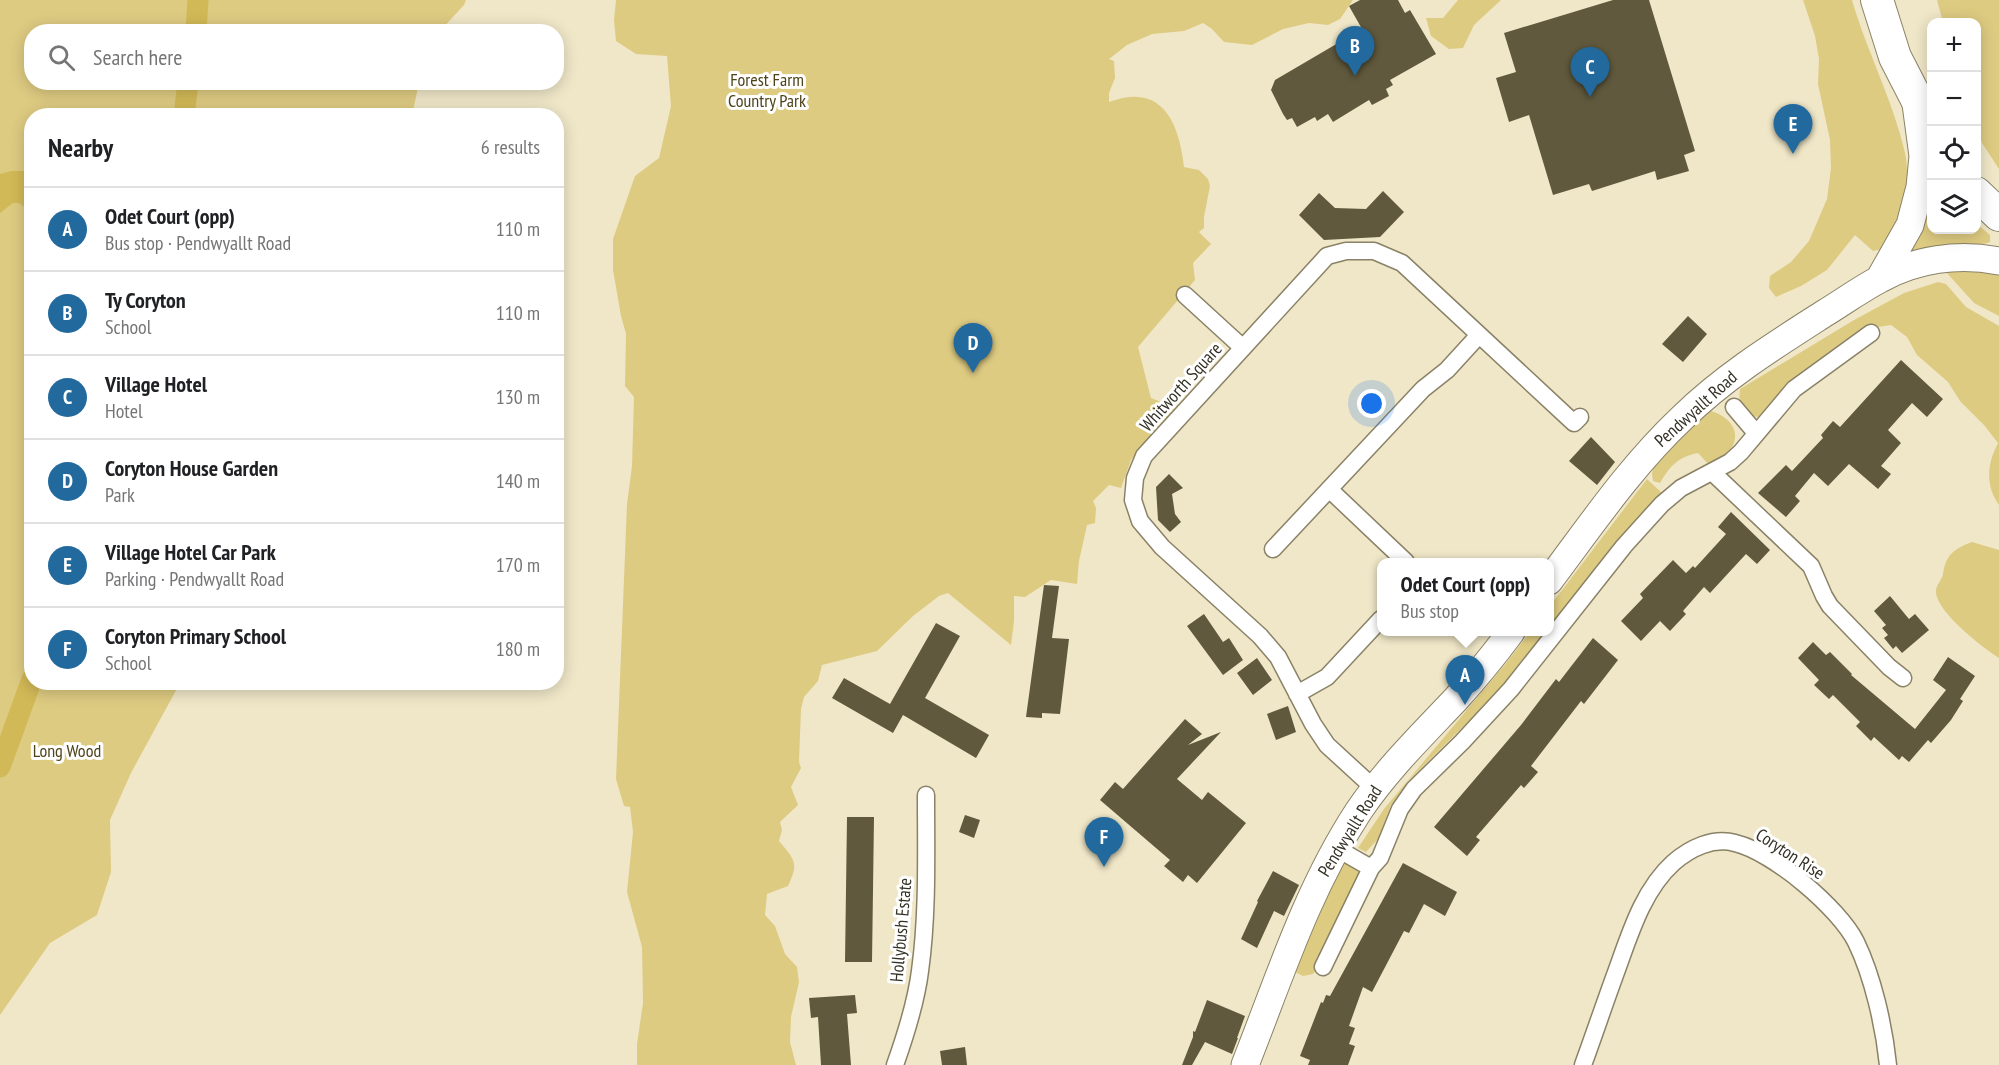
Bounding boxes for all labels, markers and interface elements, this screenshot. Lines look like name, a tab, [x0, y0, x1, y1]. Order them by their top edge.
map controls	[1927, 18, 1981, 234]
button: +	[1927, 18, 1981, 72]
search box	[24, 24, 564, 90]
pin: B	[1336, 26, 1374, 76]
icon: search	[45, 41, 78, 74]
text: Search here	[93, 43, 182, 71]
pin: C	[1570, 48, 1610, 97]
park label: Forest Farm Country Park	[728, 68, 806, 112]
button: −	[1927, 72, 1981, 126]
pin: E	[1774, 104, 1812, 154]
button: locate	[1927, 126, 1981, 180]
text: Nearby	[48, 131, 113, 164]
text: 6 results	[481, 134, 540, 160]
button: layers	[1927, 180, 1981, 234]
text: Odet Court (opp)	[105, 202, 235, 230]
text: A	[62, 216, 73, 242]
text: 110 m	[496, 216, 540, 242]
text: Bus stop · Pendwyallt Road	[105, 230, 291, 256]
text: Ty Coryton	[105, 286, 186, 314]
text: B	[63, 300, 72, 326]
text: 110 m	[496, 300, 540, 326]
text: School	[105, 314, 151, 340]
pin: D	[954, 324, 992, 373]
street label: Whitworth Square	[1135, 337, 1227, 436]
street label: Pendwyallt Road	[1650, 366, 1742, 452]
text: Village Hotel	[105, 370, 207, 398]
text: C	[63, 384, 72, 410]
text: 130 m	[496, 384, 540, 410]
your location	[1357, 389, 1386, 418]
text: Hotel	[105, 398, 143, 424]
text: Coryton House Garden	[105, 454, 278, 482]
text: D	[62, 468, 73, 494]
text: 140 m	[496, 468, 540, 494]
text: Park	[105, 482, 135, 508]
text: Village Hotel Car Park	[105, 538, 276, 566]
text: E	[63, 552, 72, 578]
text: 170 m	[496, 552, 540, 578]
popup	[1377, 558, 1554, 636]
text: Parking · Pendwyallt Road	[105, 566, 284, 592]
text: Odet Court (opp)	[1401, 570, 1530, 598]
text: Bus stop	[1401, 598, 1459, 624]
text: Coryton Primary School	[105, 622, 286, 650]
text: F	[63, 636, 72, 662]
text: 180 m	[496, 636, 540, 662]
text: School	[105, 650, 151, 676]
pin: A	[1446, 656, 1484, 705]
park label: Long Wood	[33, 739, 101, 762]
street label: Pendwyallt Road	[1312, 781, 1387, 881]
pin: F	[1084, 818, 1124, 867]
street label: Coryton Rise	[1751, 823, 1829, 884]
street label: Hollybush Estate	[885, 877, 917, 983]

